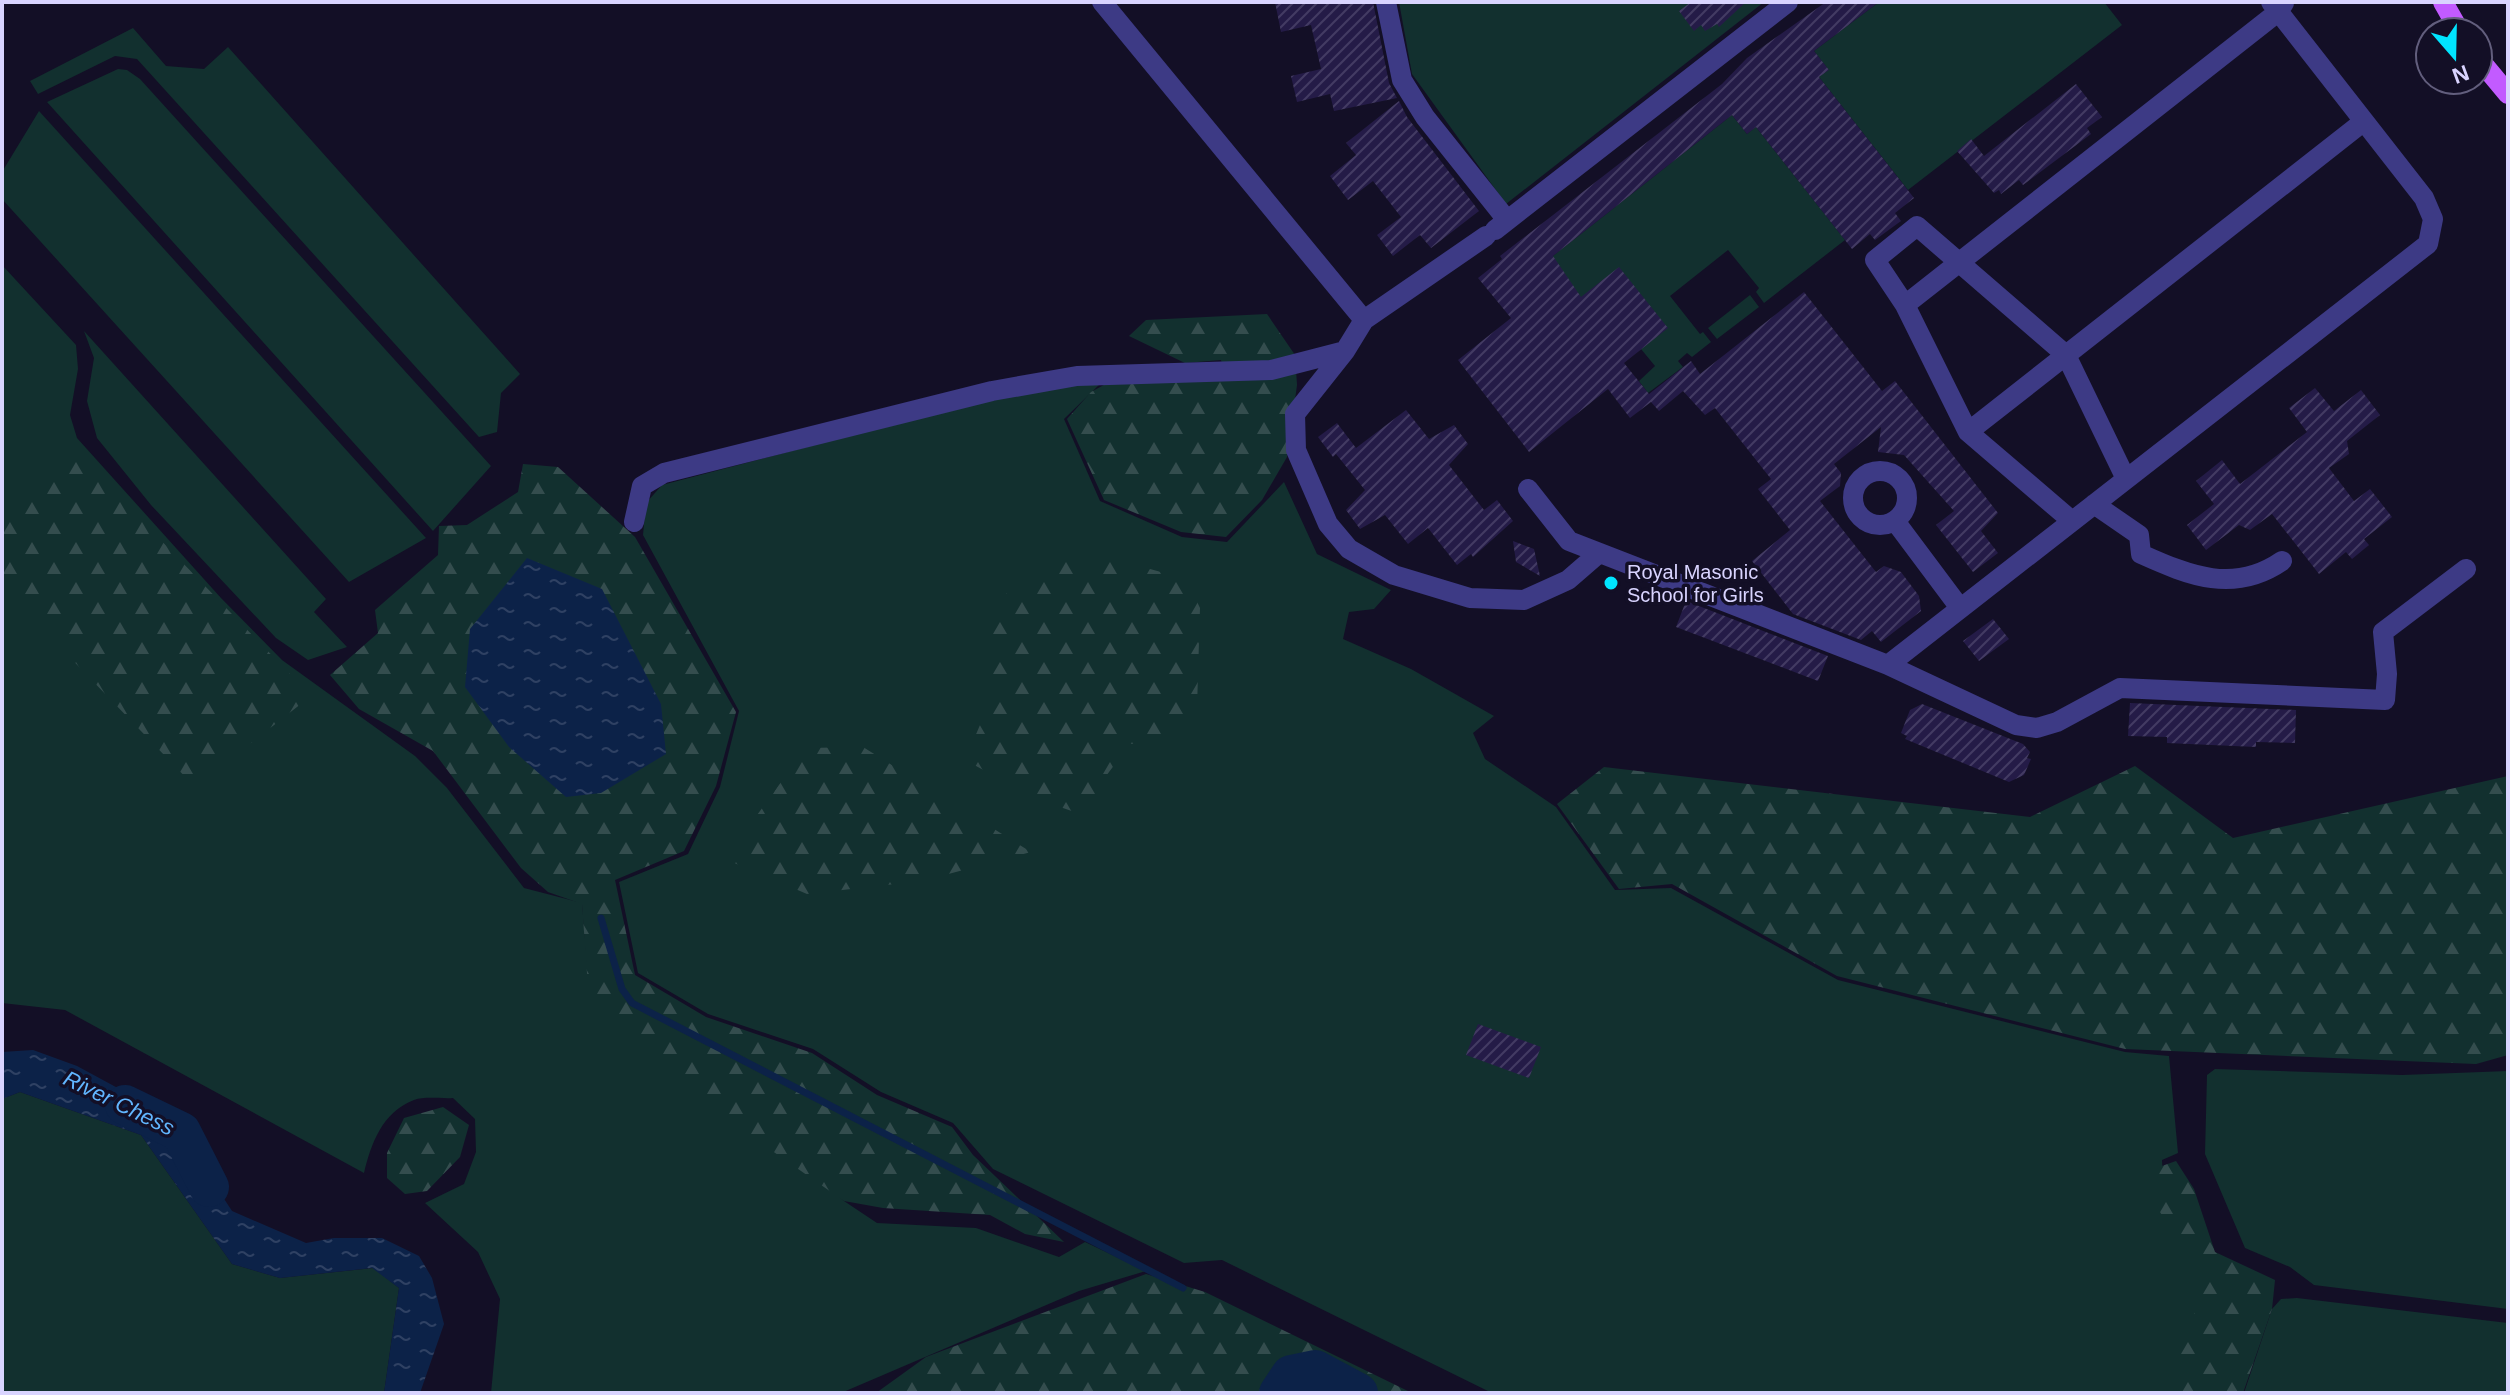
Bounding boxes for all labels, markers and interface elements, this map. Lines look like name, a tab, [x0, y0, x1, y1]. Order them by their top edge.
north arrow	[2414, 16, 2494, 96]
text: N	[2449, 60, 2472, 89]
place label: Royal Masonic School for Girls	[1627, 561, 1764, 606]
marker: Royal Masonic School for Girls	[1602, 574, 1620, 592]
water label: River Chess	[60, 1066, 178, 1140]

